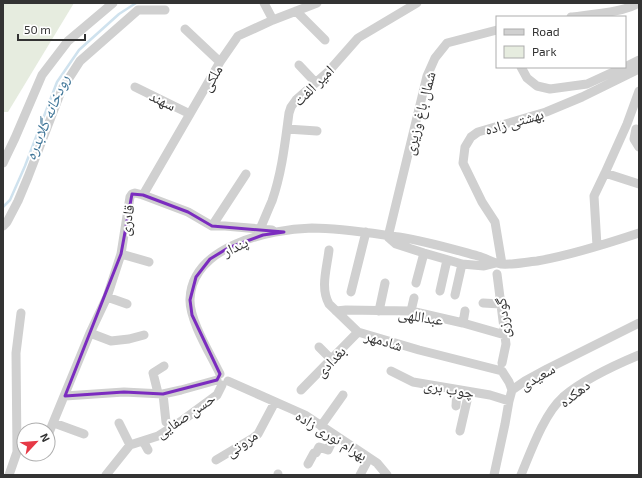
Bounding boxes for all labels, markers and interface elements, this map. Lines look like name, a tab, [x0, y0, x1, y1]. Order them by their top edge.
scale bar	[18, 16, 85, 42]
legend	[496, 16, 626, 68]
text: 50 m	[24, 22, 51, 36]
text: Road	[532, 24, 560, 38]
text: Park	[532, 44, 557, 58]
street label: ملکی	[196, 61, 228, 96]
street label: امیر الفت	[289, 61, 338, 110]
street label: شمال باغ وزیری	[399, 69, 441, 157]
water label: رودخانه گلابدره	[20, 71, 73, 163]
street label: سهند	[146, 86, 179, 115]
street label: بهشتی زاده	[482, 104, 546, 140]
street label: قادری	[115, 203, 139, 237]
street label: پندار	[219, 232, 251, 261]
street label: گودرزی	[491, 296, 515, 339]
street label: عبداللهی	[397, 304, 445, 330]
street label: شادمهر	[362, 325, 405, 355]
street label: بغدادی	[311, 342, 351, 382]
street label: سعیدی	[516, 359, 559, 395]
street label: چوب بری	[422, 375, 476, 403]
street label: دهکده	[555, 375, 593, 411]
street label: حسن صفایی	[152, 388, 220, 443]
street label: بهرام نوری زاده	[292, 406, 371, 466]
north arrow	[16, 422, 56, 462]
street label: مروتی	[221, 425, 262, 462]
text: N	[38, 431, 53, 444]

